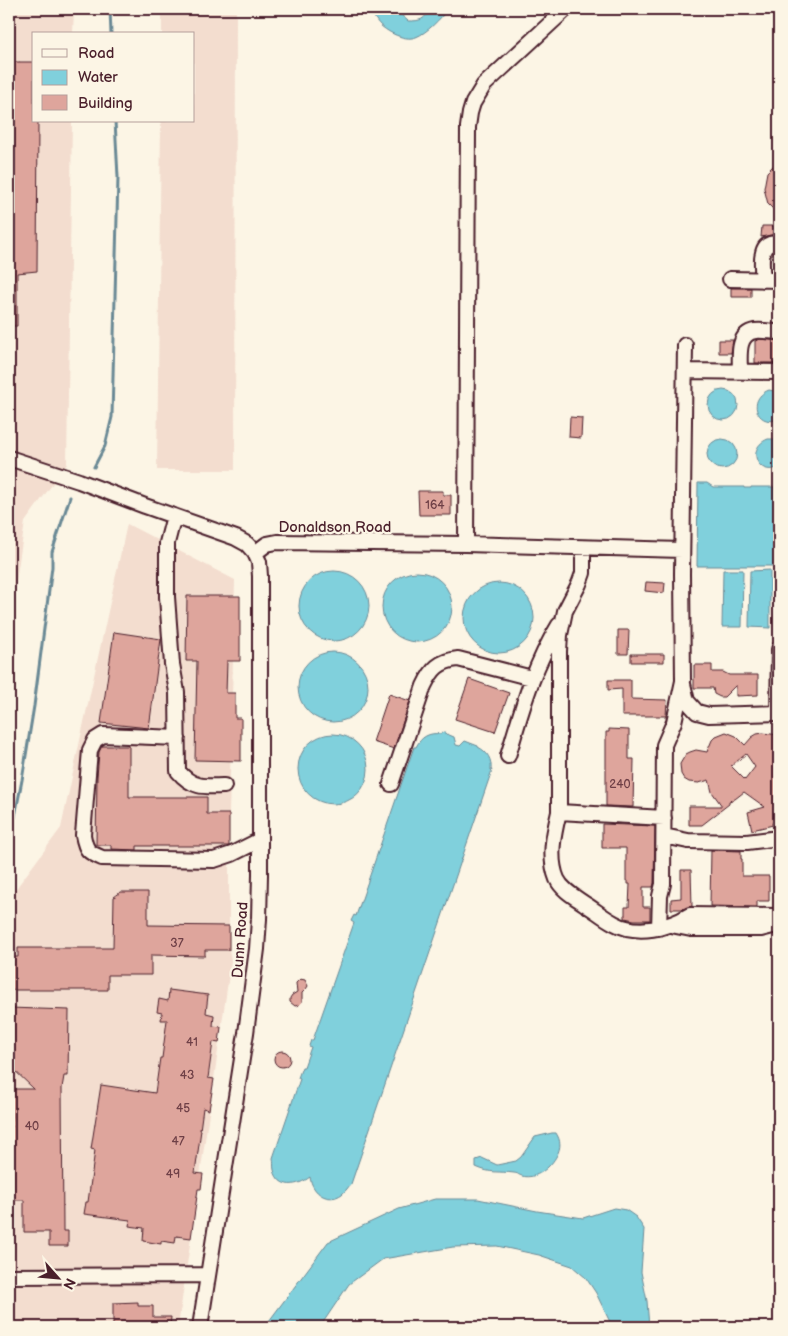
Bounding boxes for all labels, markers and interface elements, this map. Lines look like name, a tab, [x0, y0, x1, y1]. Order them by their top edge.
legend	[32, 32, 195, 122]
text: Road	[78, 44, 114, 63]
text: Water	[78, 68, 118, 87]
text: Building	[78, 94, 133, 113]
house number: 164	[425, 498, 445, 513]
street label: Donaldson Road	[279, 518, 391, 537]
house number: 240	[609, 777, 631, 792]
street label: Dunn Road	[228, 901, 253, 979]
house number: 37	[170, 936, 184, 951]
house number: 41	[186, 1035, 198, 1050]
house number: 43	[180, 1068, 194, 1083]
house number: 45	[176, 1101, 190, 1116]
house number: 40	[25, 1119, 39, 1134]
house number: 47	[171, 1134, 185, 1149]
house number: 49	[166, 1167, 180, 1182]
north arrow	[32, 1254, 82, 1304]
text: N	[59, 1275, 79, 1292]

